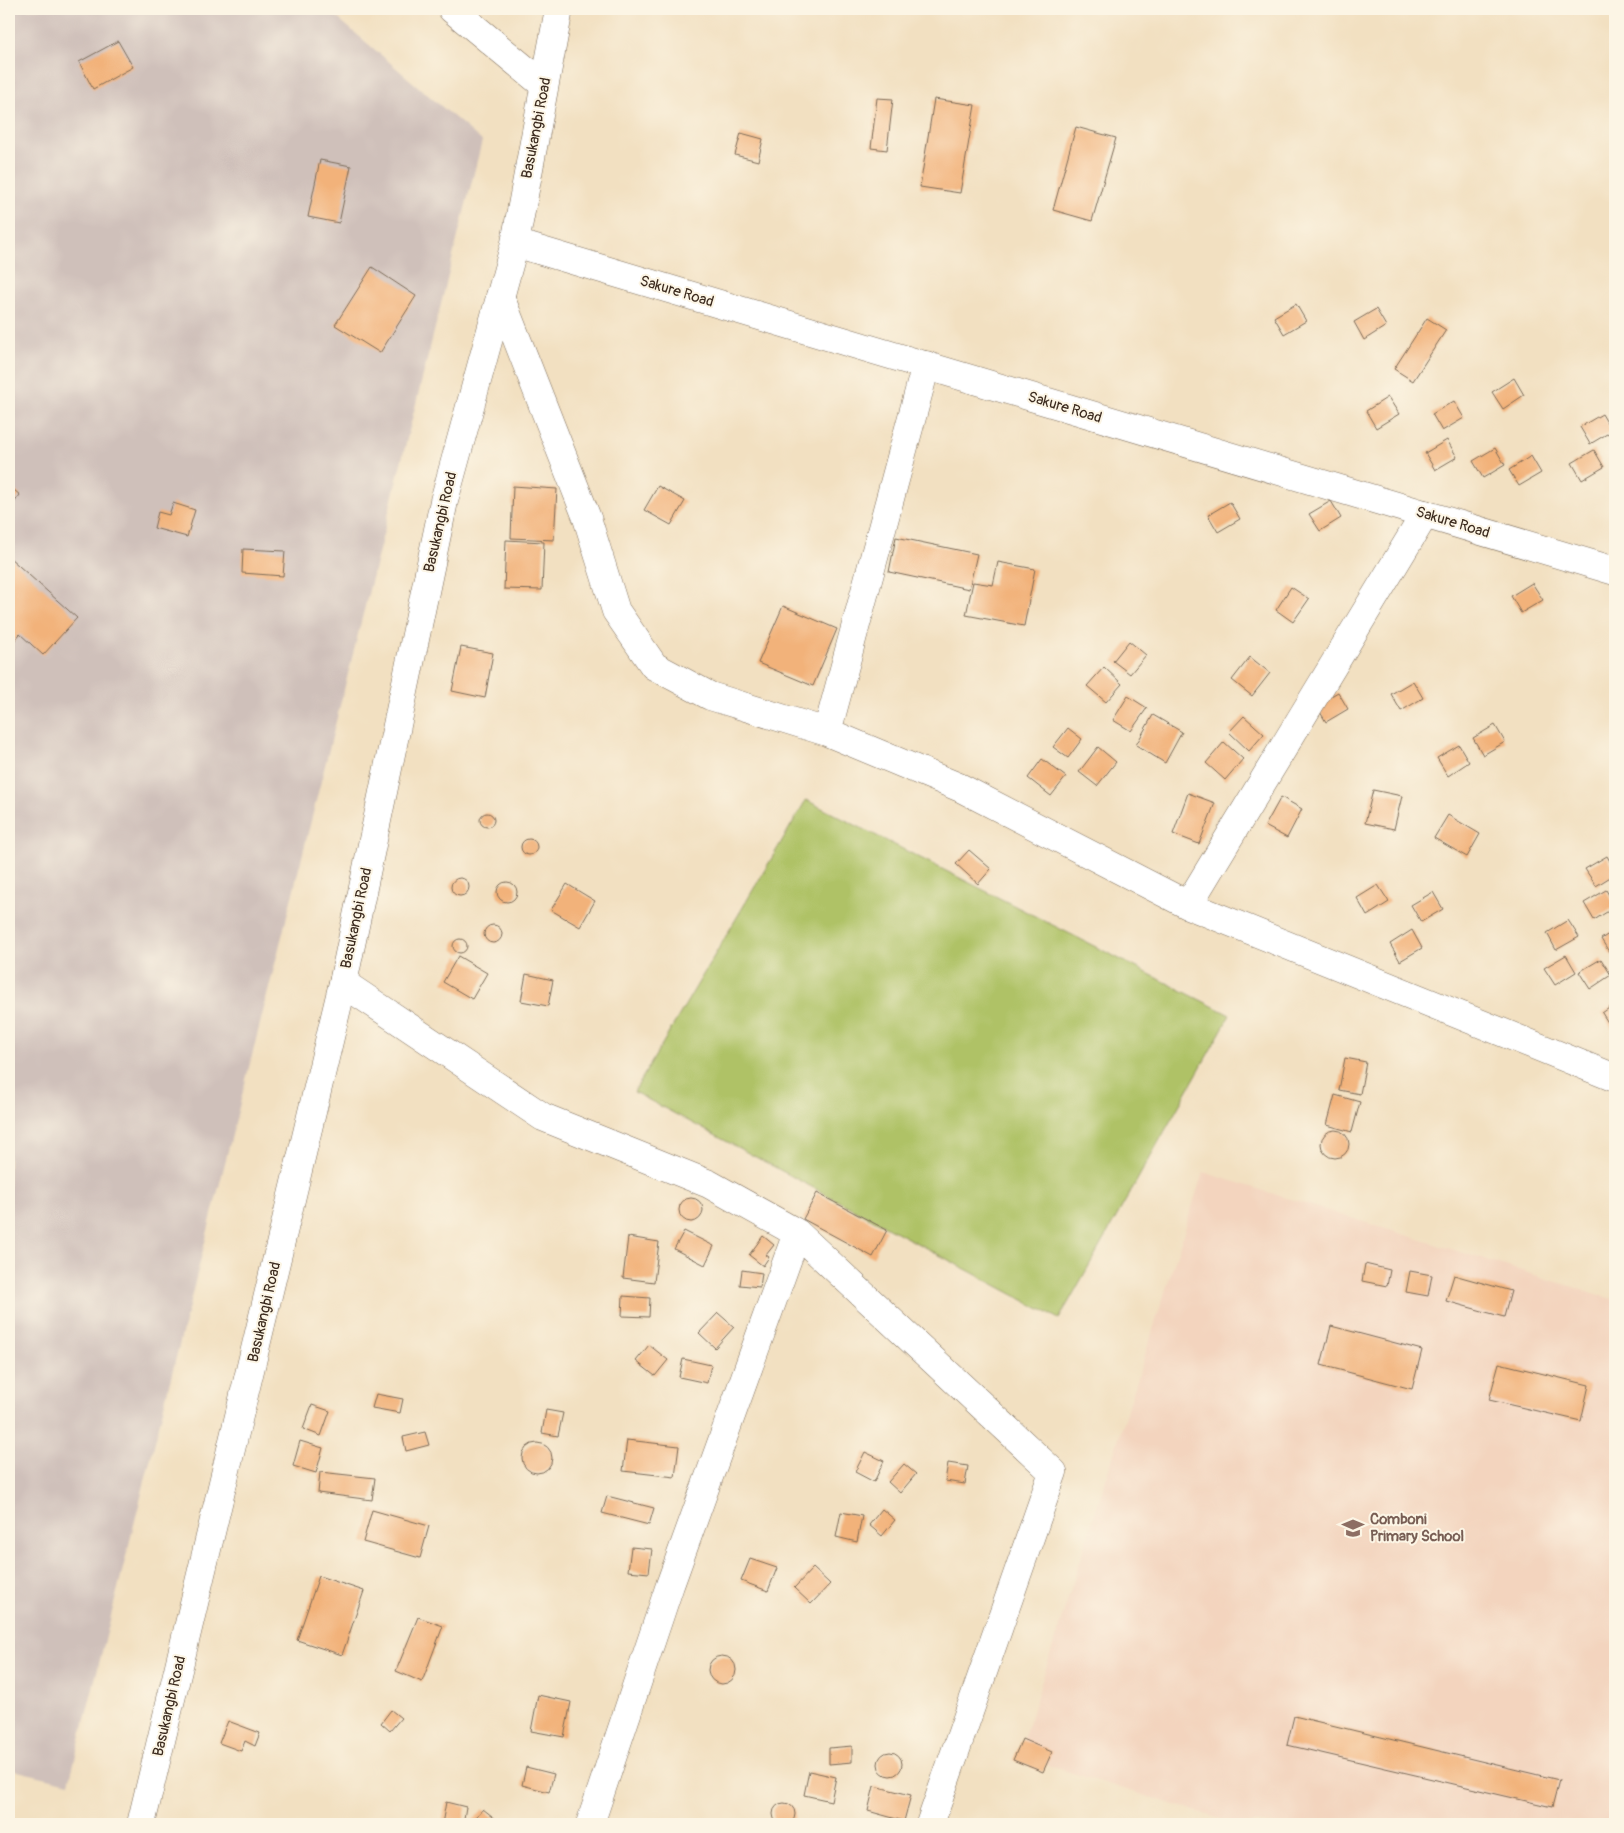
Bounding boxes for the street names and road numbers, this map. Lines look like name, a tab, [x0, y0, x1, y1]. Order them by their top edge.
street label: Basukangbi Road	[517, 76, 556, 180]
street label: Sakure Road	[638, 271, 716, 312]
street label: Sakure Road	[1026, 387, 1104, 428]
street label: Basukangbi Road	[420, 470, 461, 574]
street label: Sakure Road	[1414, 502, 1492, 543]
street label: Basukangbi Road	[337, 866, 376, 970]
street label: Basukangbi Road	[244, 1260, 285, 1364]
street label: Basukangbi Road	[149, 1654, 190, 1758]

